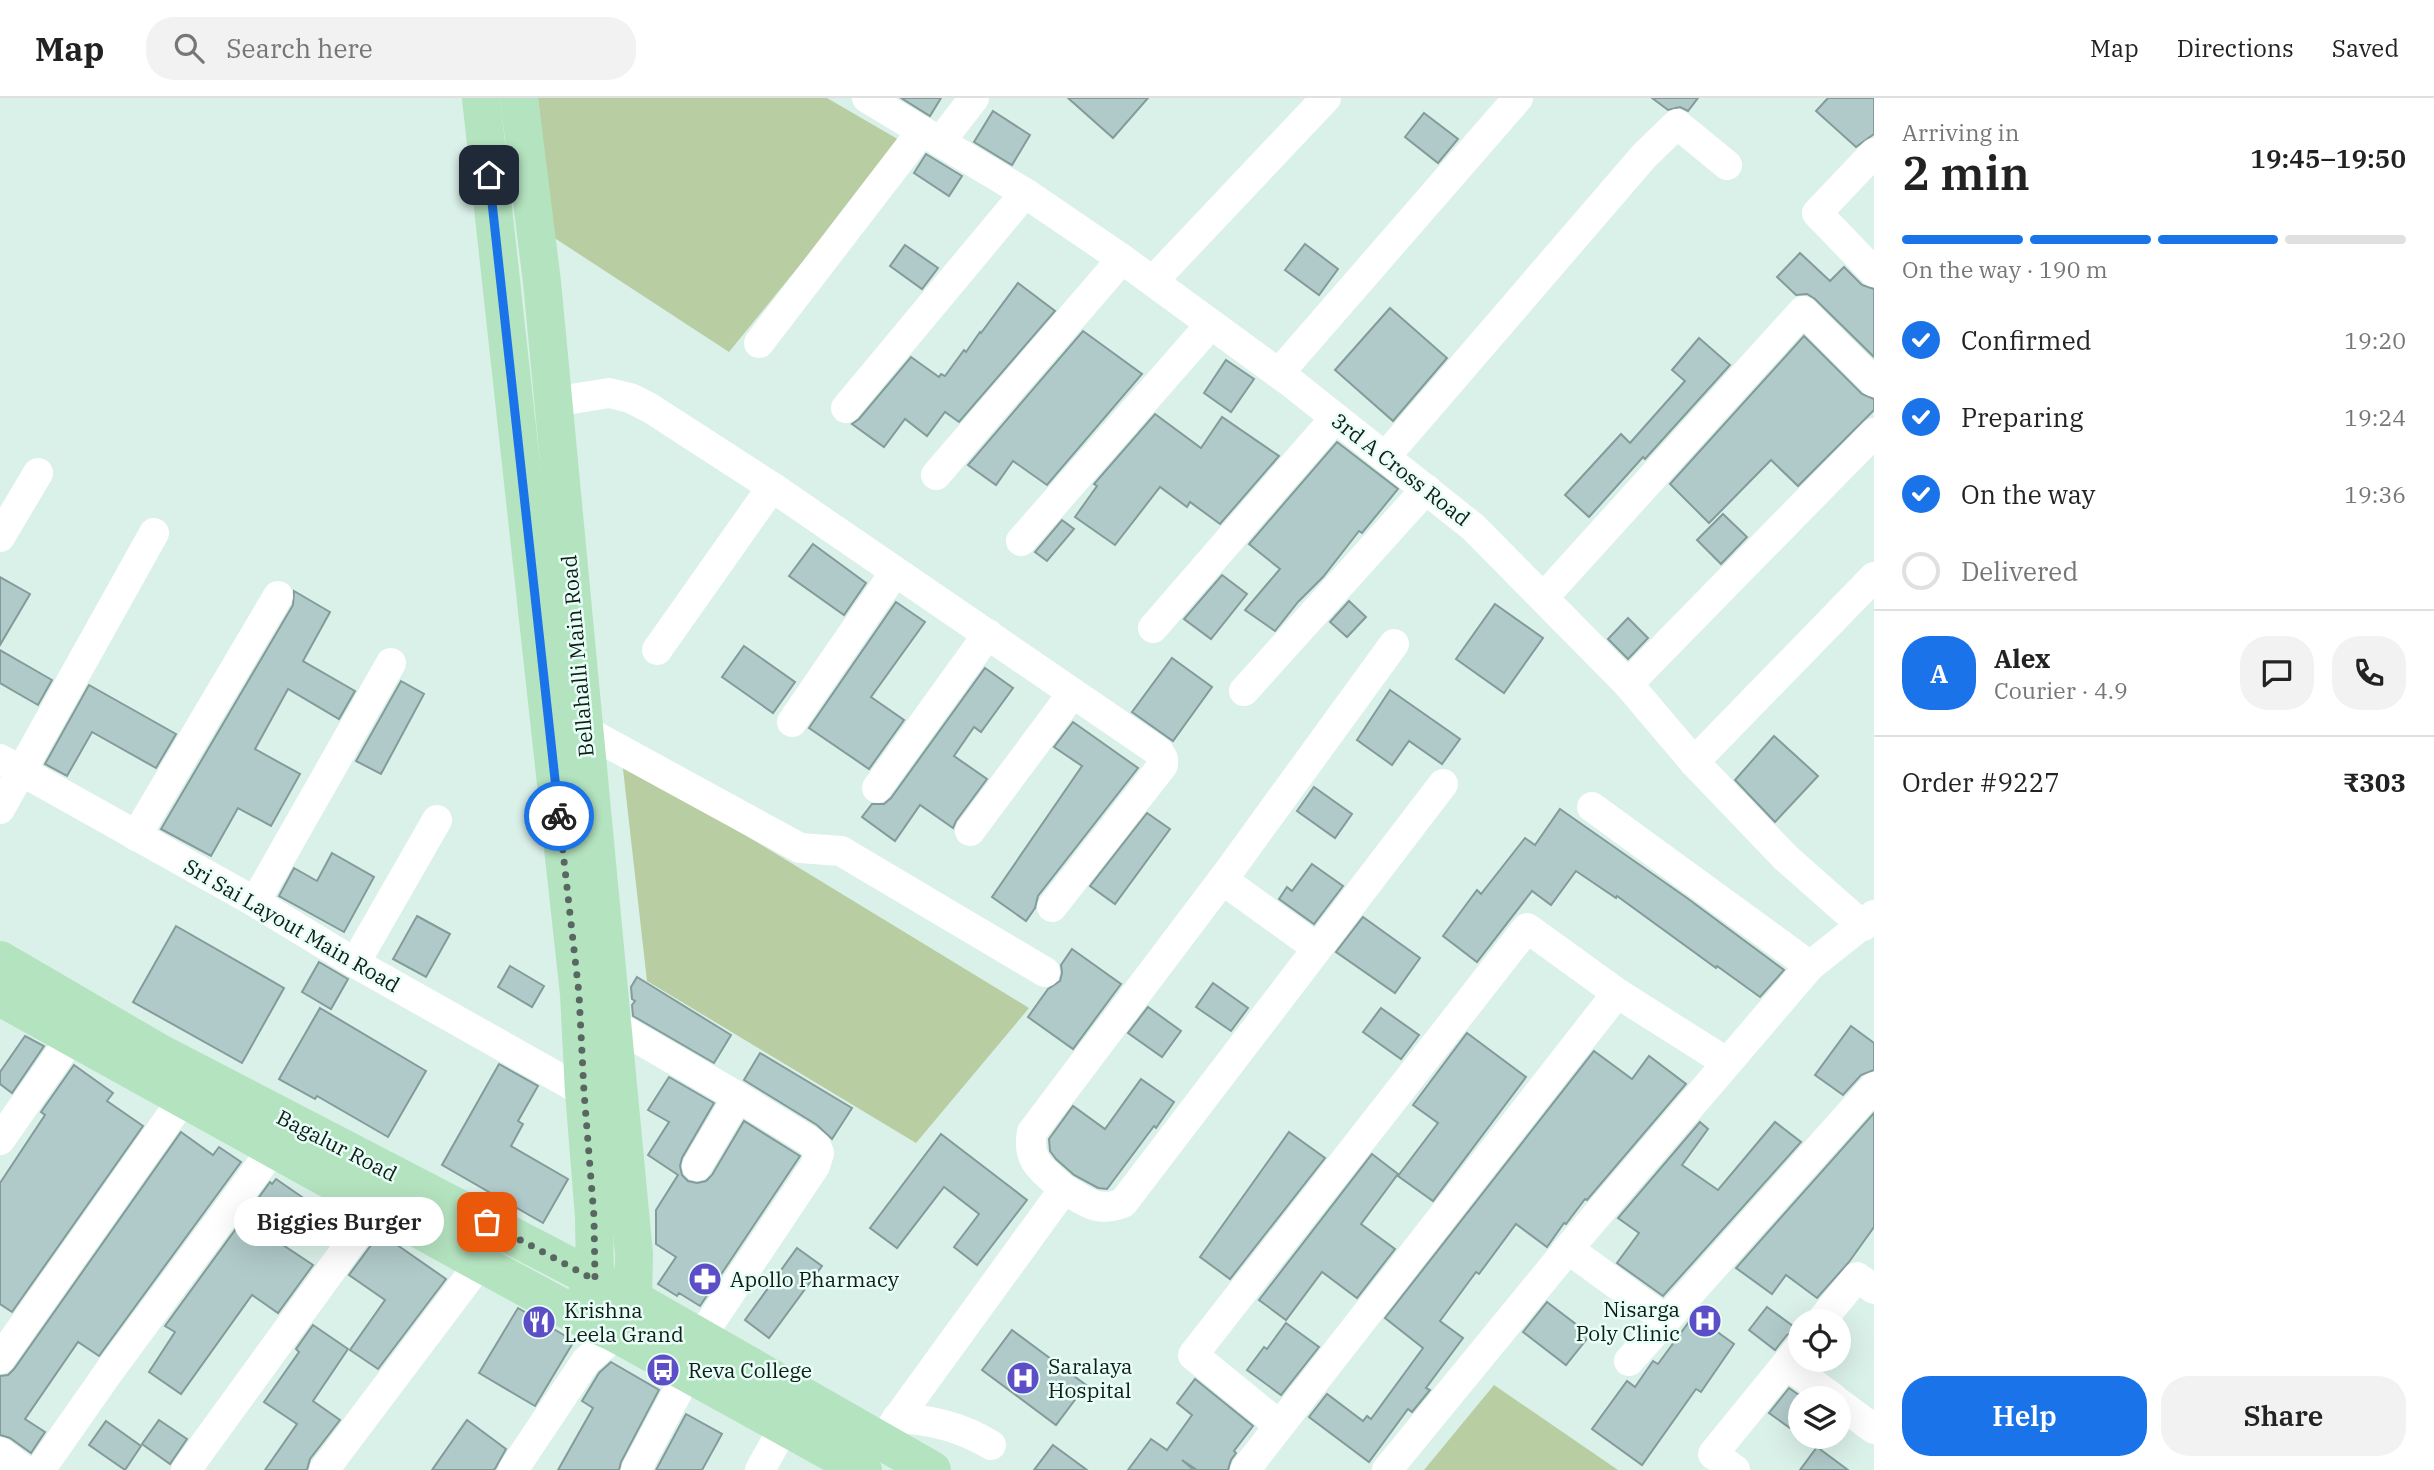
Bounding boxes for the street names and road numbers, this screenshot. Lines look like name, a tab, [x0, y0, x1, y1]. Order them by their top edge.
street label: 3rd A Cross Road	[1326, 406, 1476, 532]
street label: Bellahalli Main Road	[554, 554, 600, 758]
street label: Sri Sai Layout Main Road	[179, 852, 405, 999]
street label: Bagalur Road	[272, 1103, 402, 1187]

